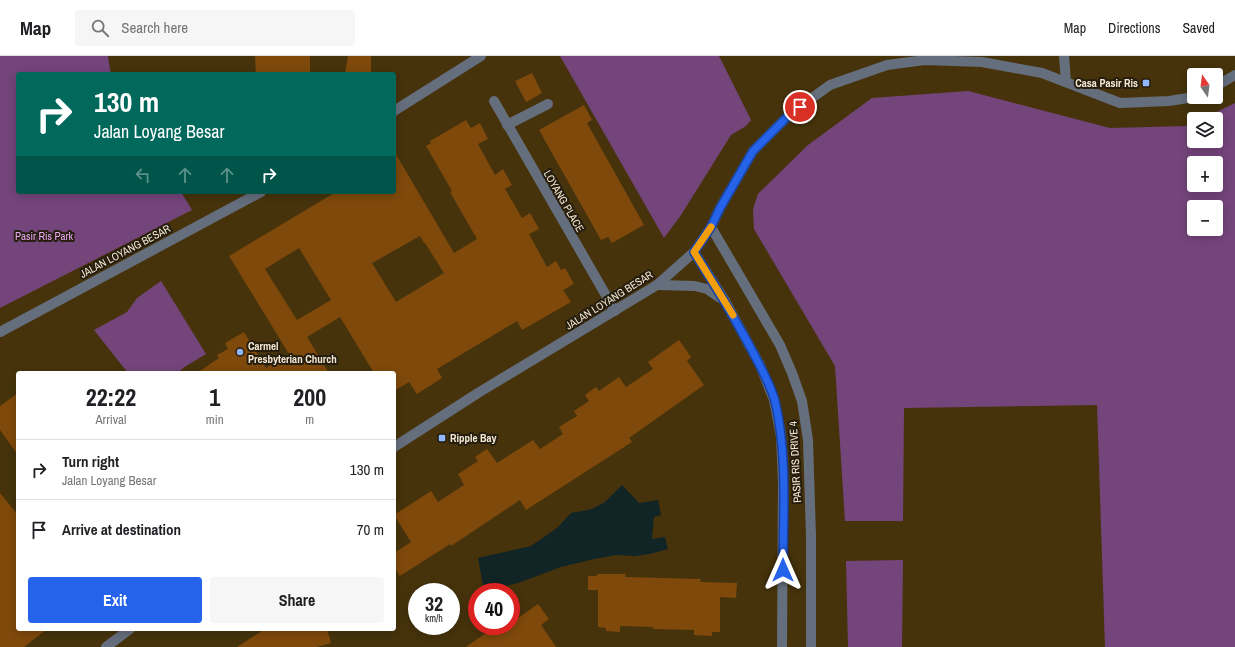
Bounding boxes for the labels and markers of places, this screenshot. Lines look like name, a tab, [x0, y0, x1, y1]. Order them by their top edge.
place label: Casa Pasir Ris	[1075, 76, 1138, 90]
marker: Casa Pasir Ris	[1141, 78, 1151, 88]
pin	[783, 90, 817, 124]
place label: Carmel Presbyterian Church	[248, 339, 337, 366]
marker: Carmel Presbyterian Church	[235, 347, 245, 357]
place label: Ripple Bay	[450, 431, 497, 445]
marker: Ripple Bay	[437, 433, 447, 443]

